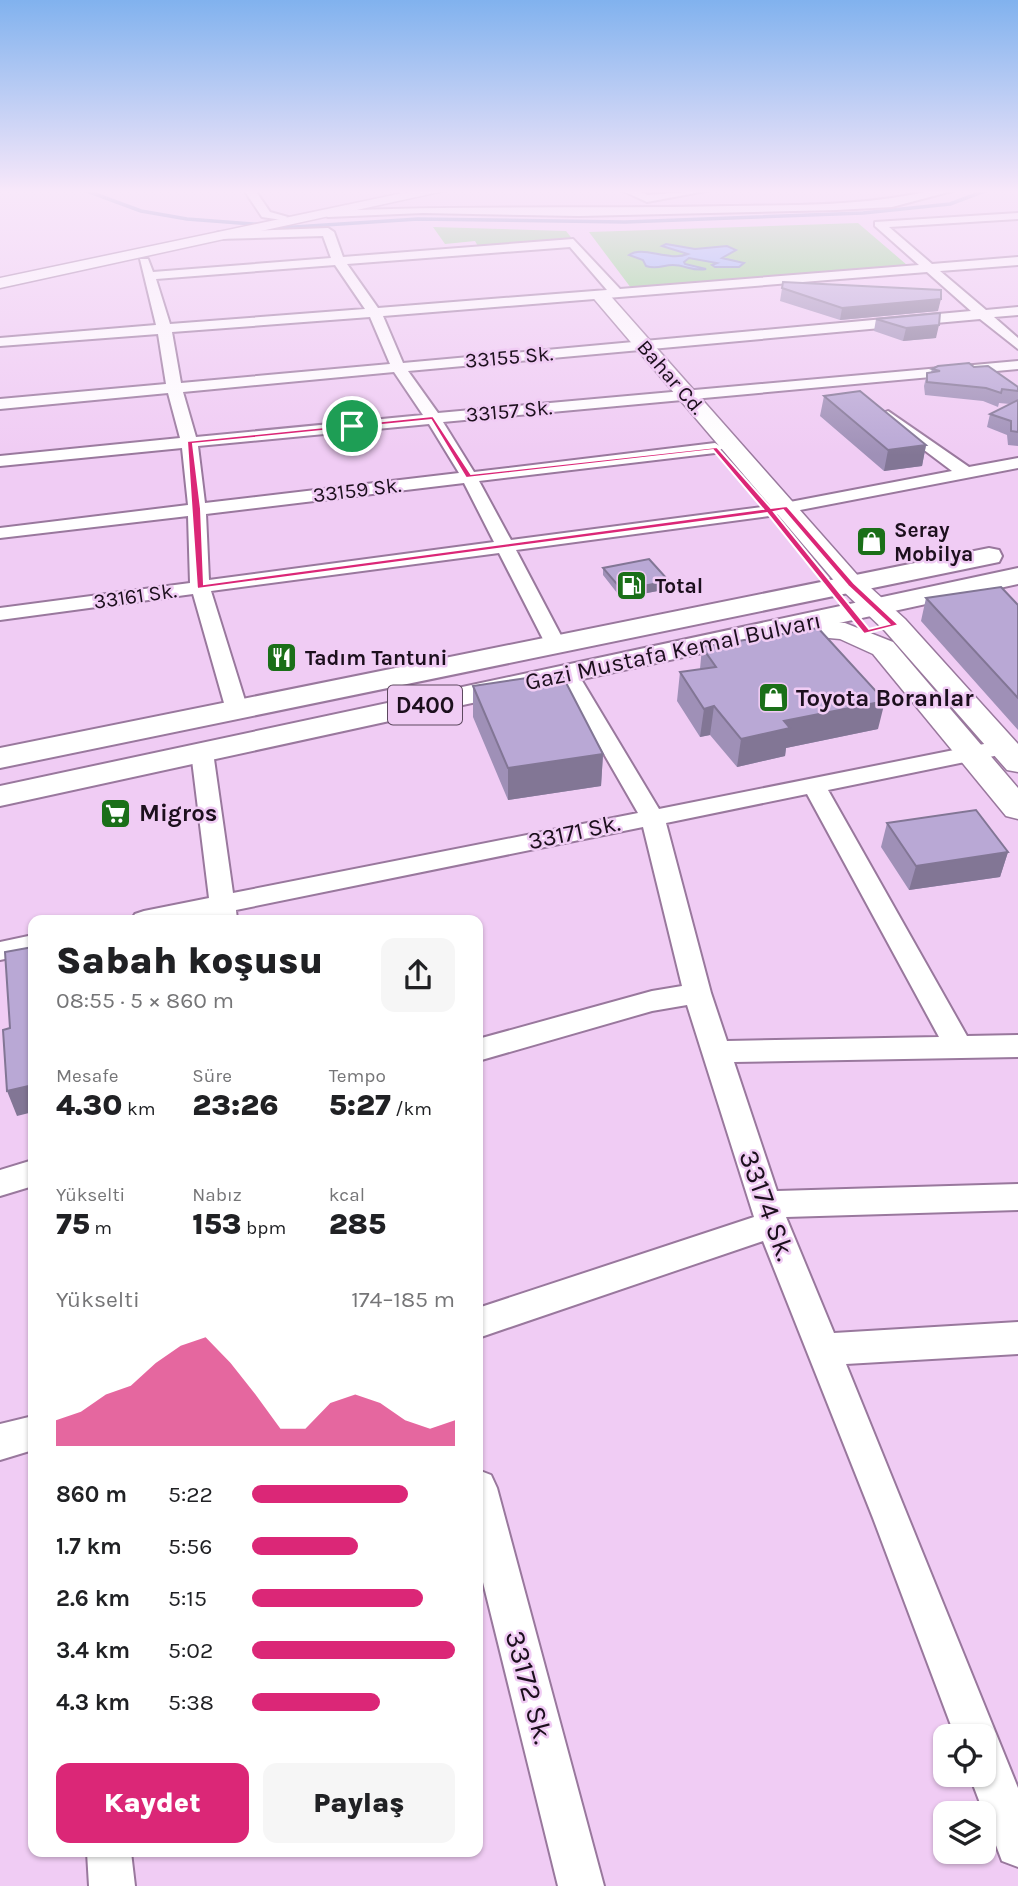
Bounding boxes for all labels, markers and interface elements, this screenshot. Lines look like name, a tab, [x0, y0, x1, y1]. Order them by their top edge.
street label: Bahar Cd.	[632, 335, 710, 419]
street label: 33155 Sk.	[464, 341, 554, 373]
street label: 33157 Sk.	[465, 395, 553, 427]
pin	[322, 396, 382, 456]
icon: arrive	[333, 407, 371, 445]
street label: 33159 Sk.	[311, 473, 403, 507]
place label: Seray Mobilya	[894, 518, 973, 566]
shop icon: Seray Mobilya	[854, 525, 888, 559]
fuel station icon: Total	[615, 569, 649, 603]
place label: Total	[655, 574, 703, 598]
street label: 33161 Sk.	[92, 578, 178, 614]
street label: Gazi Mustafa Kemal Bulvarı	[522, 606, 824, 696]
restaurant icon: Tadım Tantuni	[265, 641, 299, 675]
place label: Tadım Tantuni	[305, 646, 447, 670]
shop icon: Toyota Boranlar	[756, 681, 790, 715]
place label: Toyota Boranlar	[796, 684, 974, 712]
road number: D400	[388, 685, 462, 724]
supermarket icon: Migros	[99, 796, 133, 830]
place label: Migros	[139, 799, 218, 827]
street label: 33171 Sk.	[525, 809, 623, 855]
text: Sabah koşusu	[56, 938, 323, 983]
button: share	[381, 938, 455, 1012]
text: 08:55 · 5 × 860 m	[56, 987, 234, 1014]
text: Mesafe	[56, 1065, 119, 1087]
text: Süre	[192, 1065, 232, 1087]
text: Tempo	[329, 1065, 386, 1087]
text: 4.30	[56, 1087, 122, 1123]
text: 23:26	[192, 1087, 279, 1123]
text: 5:27	[329, 1087, 391, 1123]
text: km	[122, 1098, 155, 1120]
text: /km	[391, 1098, 432, 1120]
street label: 33174 Sk.	[732, 1145, 803, 1265]
text: Yükselti	[56, 1184, 125, 1206]
text: Nabız	[192, 1184, 242, 1206]
text: kcal	[329, 1184, 365, 1206]
text: 75	[56, 1206, 90, 1242]
text: 153	[192, 1206, 242, 1242]
text: 285	[329, 1206, 386, 1242]
text: m	[90, 1217, 112, 1239]
text: bpm	[242, 1217, 286, 1239]
text: Yükselti	[56, 1286, 140, 1313]
text: 174–185 m	[351, 1286, 455, 1313]
text: 860 m	[56, 1481, 127, 1508]
text: 5:22	[168, 1481, 213, 1508]
text: 1.7 km	[56, 1533, 122, 1560]
text: 5:56	[168, 1533, 212, 1560]
text: 2.6 km	[56, 1585, 130, 1612]
text: 5:15	[168, 1585, 207, 1612]
street label: 33172 Sk.	[499, 1627, 560, 1747]
text: 3.4 km	[56, 1637, 130, 1664]
text: 5:02	[168, 1637, 213, 1664]
text: 4.3 km	[56, 1689, 130, 1716]
text: 5:38	[168, 1689, 214, 1716]
map controls	[933, 1724, 996, 1864]
button: locate	[933, 1724, 996, 1787]
button: Kaydet	[56, 1763, 249, 1843]
button: Paylaş	[263, 1763, 455, 1843]
button: layers	[933, 1801, 996, 1864]

